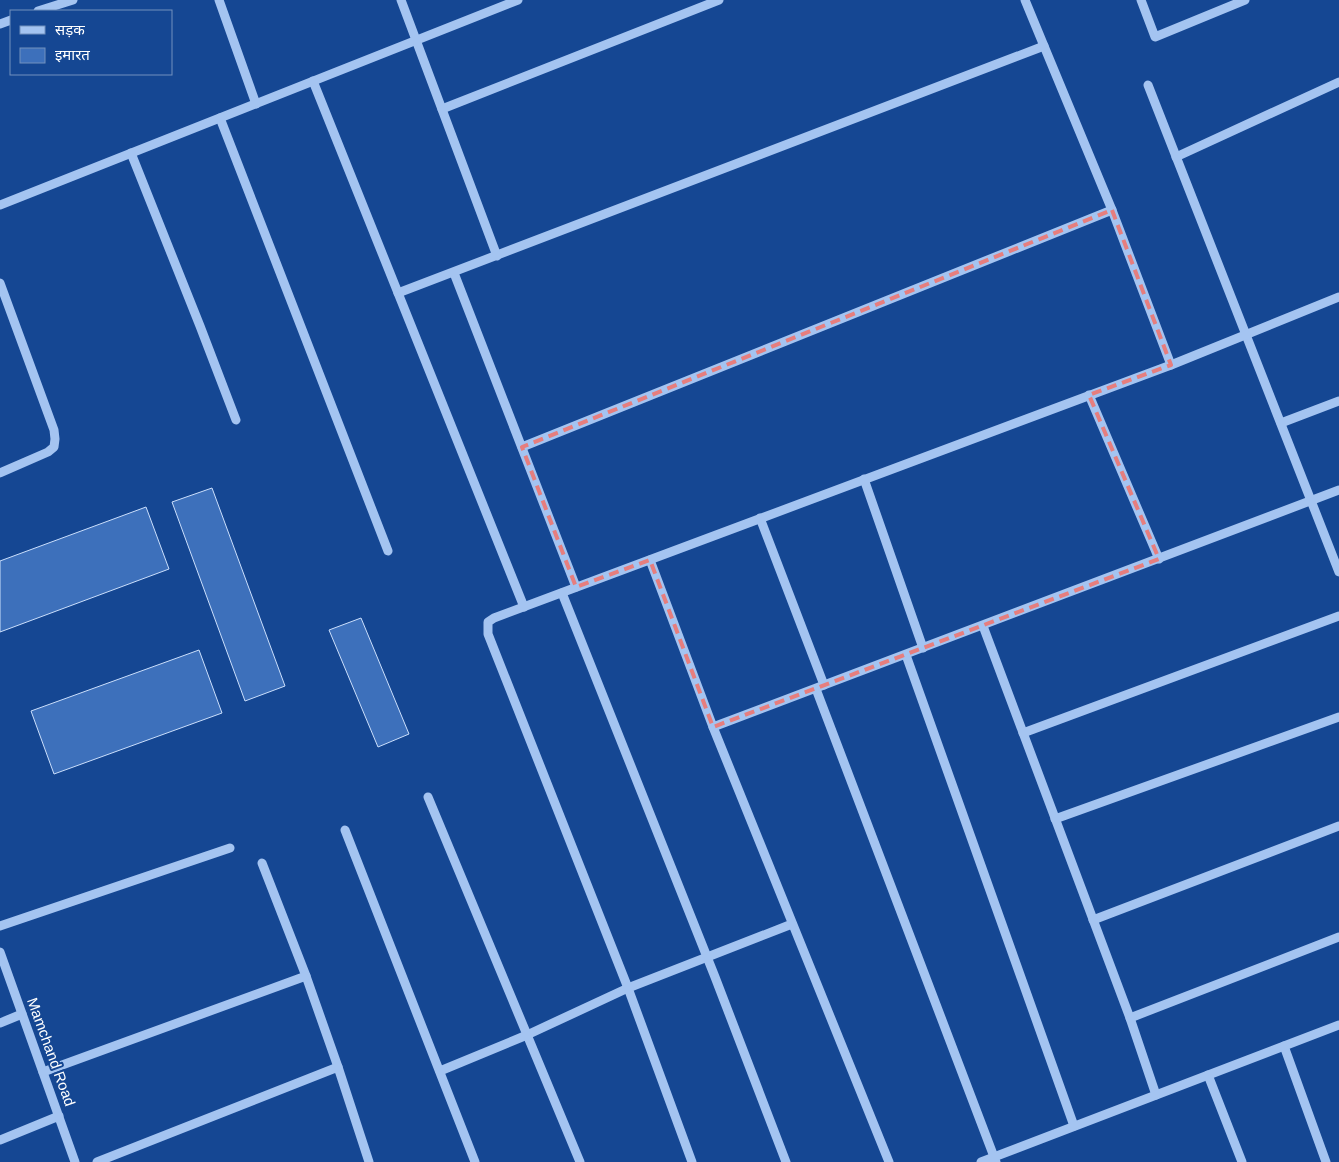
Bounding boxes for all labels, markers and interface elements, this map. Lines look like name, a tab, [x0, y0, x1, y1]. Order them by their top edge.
legend	[10, 10, 172, 75]
text: सड़क	[55, 21, 85, 38]
text: इमारत	[55, 46, 90, 63]
street label: Mamchand Road	[24, 995, 79, 1108]

